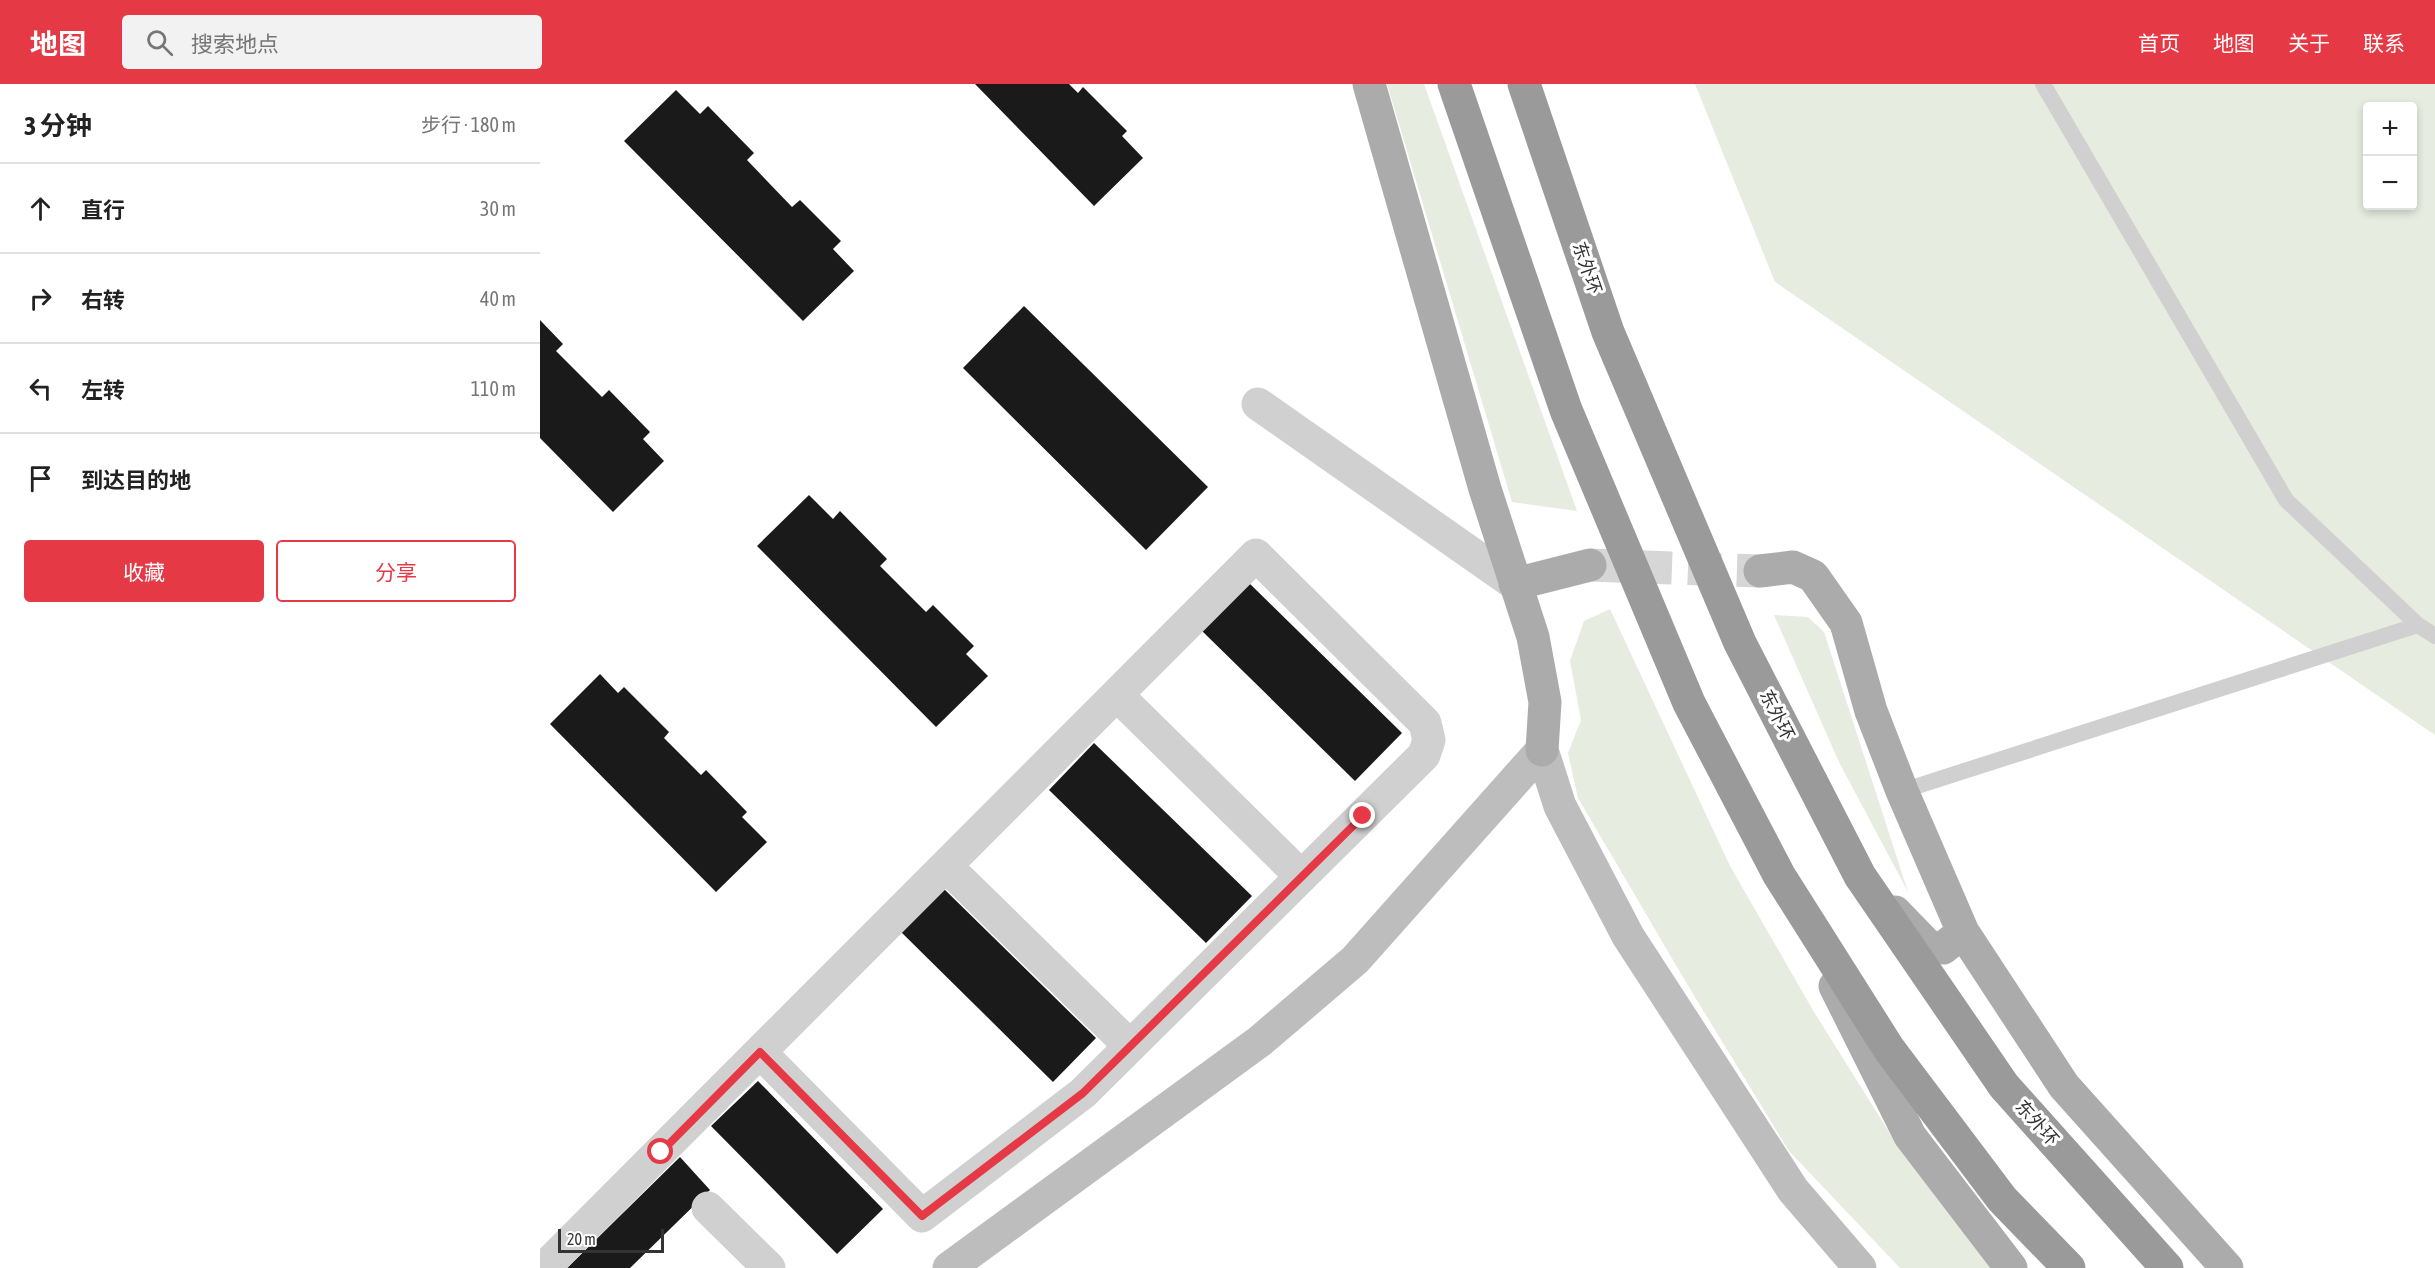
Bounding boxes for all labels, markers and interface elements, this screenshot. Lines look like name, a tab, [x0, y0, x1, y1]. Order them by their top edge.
search box	[122, 15, 542, 69]
icon: search	[143, 26, 176, 59]
text: 地图	[30, 28, 86, 60]
text: 搜索地点	[191, 31, 279, 57]
text: 首页	[2138, 31, 2180, 55]
text: 地图	[2213, 31, 2255, 55]
text: 关于	[2288, 31, 2330, 55]
text: 联系	[2363, 31, 2405, 55]
map controls	[2363, 102, 2417, 210]
button: +	[2363, 102, 2417, 156]
text: 3 分钟	[24, 111, 92, 141]
text: 步行 · 180 m	[421, 113, 516, 136]
button: −	[2363, 156, 2417, 210]
icon: ahead	[24, 192, 57, 225]
text: 直行	[81, 197, 125, 223]
text: 30 m	[480, 197, 516, 220]
street label: 东外环	[1569, 239, 1606, 297]
icon: right	[24, 282, 57, 315]
text: 右转	[81, 287, 125, 313]
text: 40 m	[480, 287, 516, 310]
icon: left	[24, 372, 57, 405]
text: 左转	[81, 377, 125, 403]
text: 110 m	[471, 377, 516, 400]
icon: arrive	[24, 462, 57, 495]
text: 到达目的地	[81, 467, 191, 493]
button: 收藏	[24, 540, 264, 602]
button: 分享	[276, 540, 516, 602]
street label: 东外环	[1756, 686, 1799, 744]
route end	[1349, 802, 1375, 828]
street label: 东外环	[2012, 1096, 2063, 1150]
route start	[647, 1138, 673, 1164]
scale bar	[558, 1226, 664, 1254]
text: 20 m	[567, 1230, 596, 1248]

